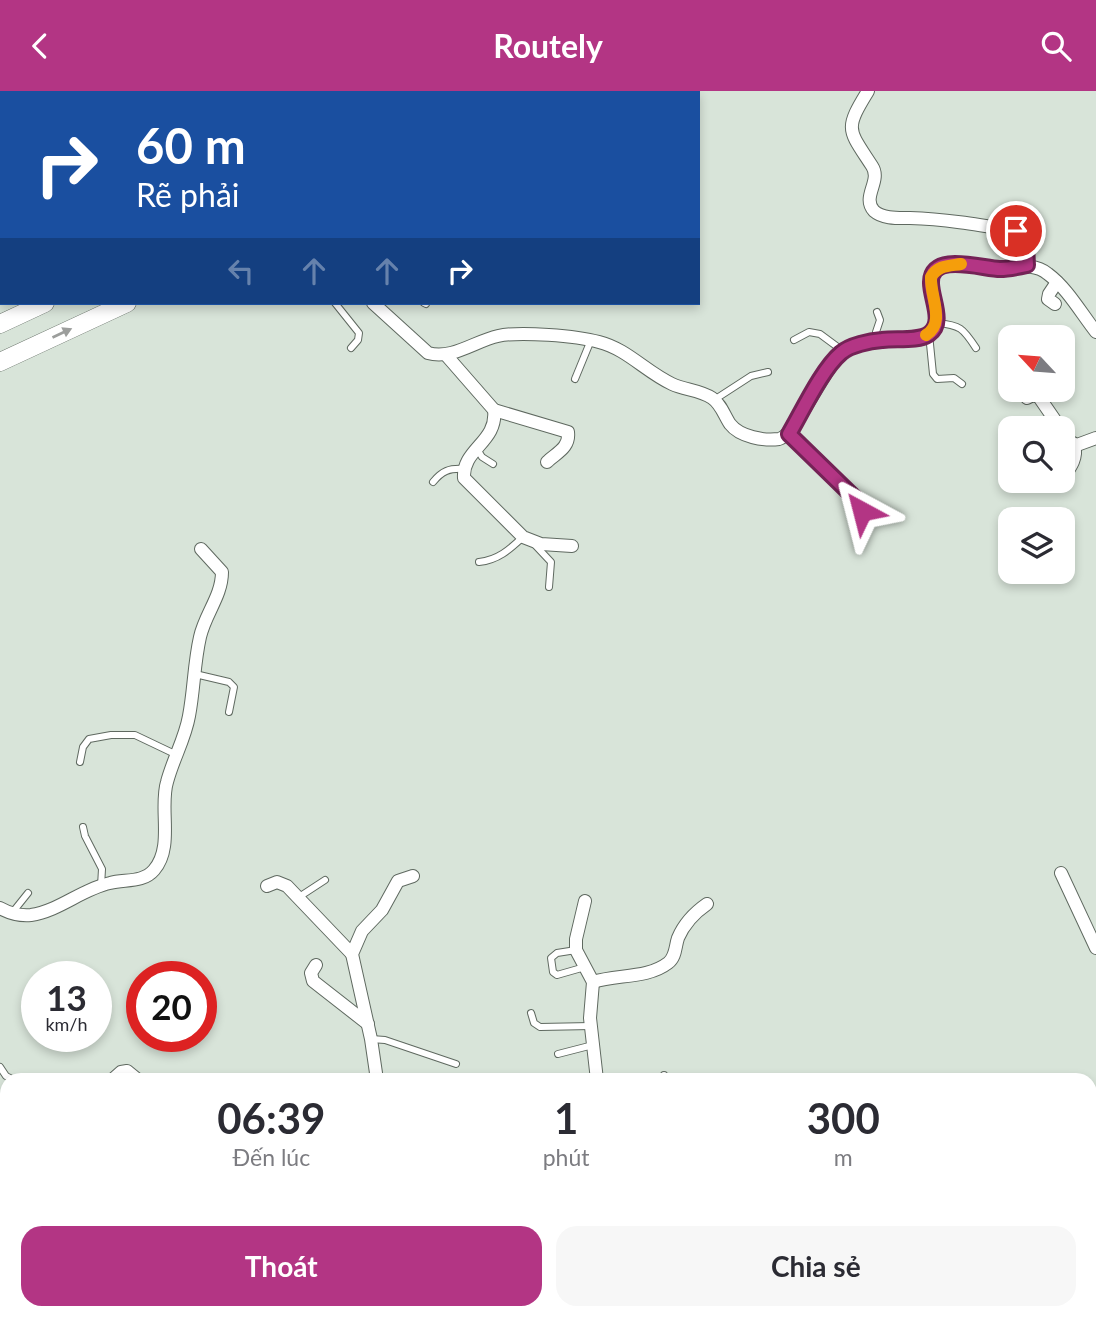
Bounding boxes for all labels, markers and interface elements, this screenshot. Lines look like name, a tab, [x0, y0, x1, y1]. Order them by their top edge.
text: Routely	[493, 26, 603, 65]
icon: back	[21, 27, 59, 65]
icon: search	[1037, 27, 1075, 65]
text: 60 m	[136, 116, 246, 174]
icon: right	[21, 119, 112, 210]
text: Rẽ phải	[136, 175, 239, 214]
pin	[986, 201, 1046, 261]
icon: arrive	[997, 212, 1035, 250]
icon: left	[222, 252, 260, 290]
icon: ahead	[295, 252, 333, 290]
icon: ahead	[368, 252, 406, 290]
icon: right	[441, 252, 479, 290]
north arrow	[998, 325, 1074, 403]
map controls	[998, 325, 1075, 584]
one-way arrow	[52, 327, 72, 339]
button: search	[998, 416, 1075, 493]
position arrow	[825, 474, 899, 548]
button: layers	[998, 507, 1075, 584]
speed limit sign: 20	[126, 961, 217, 1052]
text: 13	[46, 976, 87, 1018]
text: km/h	[45, 1013, 88, 1035]
text: 06:39	[217, 1093, 325, 1143]
text: 1	[554, 1093, 578, 1143]
text: 300	[807, 1093, 880, 1143]
text: Đến lúc	[233, 1143, 310, 1171]
text: phút	[543, 1143, 589, 1171]
text: m	[834, 1143, 853, 1171]
button: Thoát	[21, 1226, 542, 1306]
button: Chia sẻ	[556, 1226, 1076, 1306]

